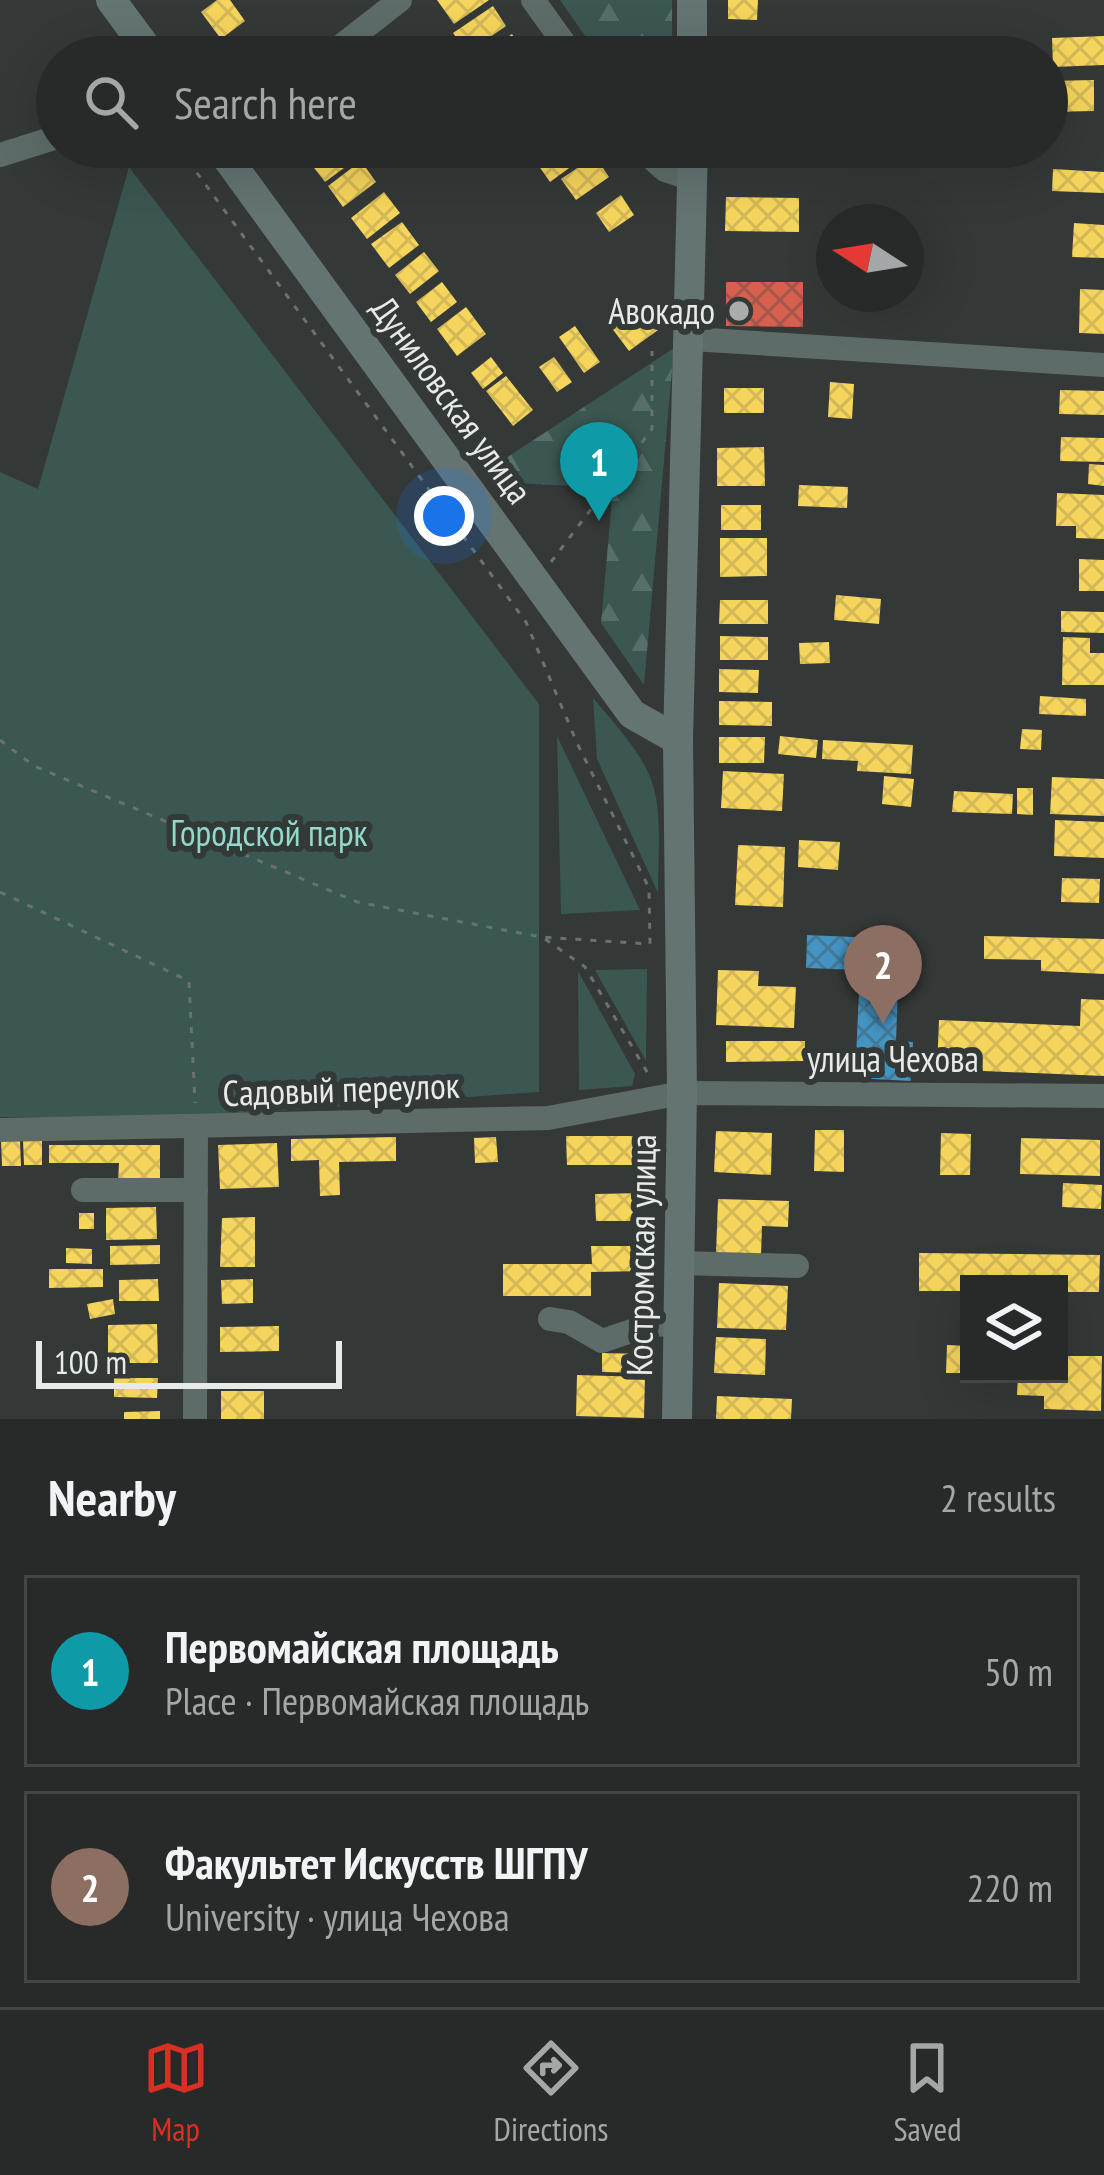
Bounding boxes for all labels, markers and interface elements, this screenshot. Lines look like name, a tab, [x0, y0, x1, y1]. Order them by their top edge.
search box	[36, 36, 1068, 168]
icon: search	[78, 69, 144, 135]
text: Search here	[174, 73, 357, 131]
north arrow	[816, 204, 924, 312]
street label: Дуниловская улица	[361, 287, 543, 513]
place label: Авокадо	[608, 287, 715, 334]
marker: Авокадо	[726, 298, 752, 324]
pin: 1	[560, 422, 638, 521]
your location	[414, 486, 474, 546]
park label: Городской парк	[170, 809, 368, 856]
pin: 2	[844, 925, 922, 1024]
street label: улица Чехова	[807, 1035, 979, 1082]
street label: Садовый переулок	[222, 1061, 460, 1116]
street label: Костромская улица	[615, 1134, 666, 1376]
map controls	[960, 1275, 1068, 1383]
button: layers	[960, 1275, 1068, 1383]
scale bar	[36, 1335, 342, 1388]
text: 100 m	[54, 1340, 127, 1383]
text: Nearby	[48, 1464, 176, 1530]
text: 2 results	[940, 1472, 1056, 1523]
text: Первомайская площадь	[165, 1617, 559, 1675]
text: 1	[81, 1646, 99, 1697]
text: 50 m	[984, 1646, 1053, 1697]
text: Place · Первомайская площадь	[165, 1675, 589, 1726]
text: Факультет Искусств ШГПУ	[165, 1833, 588, 1891]
text: 2	[81, 1862, 99, 1913]
text: 220 m	[967, 1862, 1053, 1913]
text: University · улица Чехова	[165, 1891, 510, 1942]
tab: Map	[143, 2035, 209, 2150]
tab: Directions	[494, 2035, 608, 2150]
tab: Saved	[893, 2035, 961, 2150]

